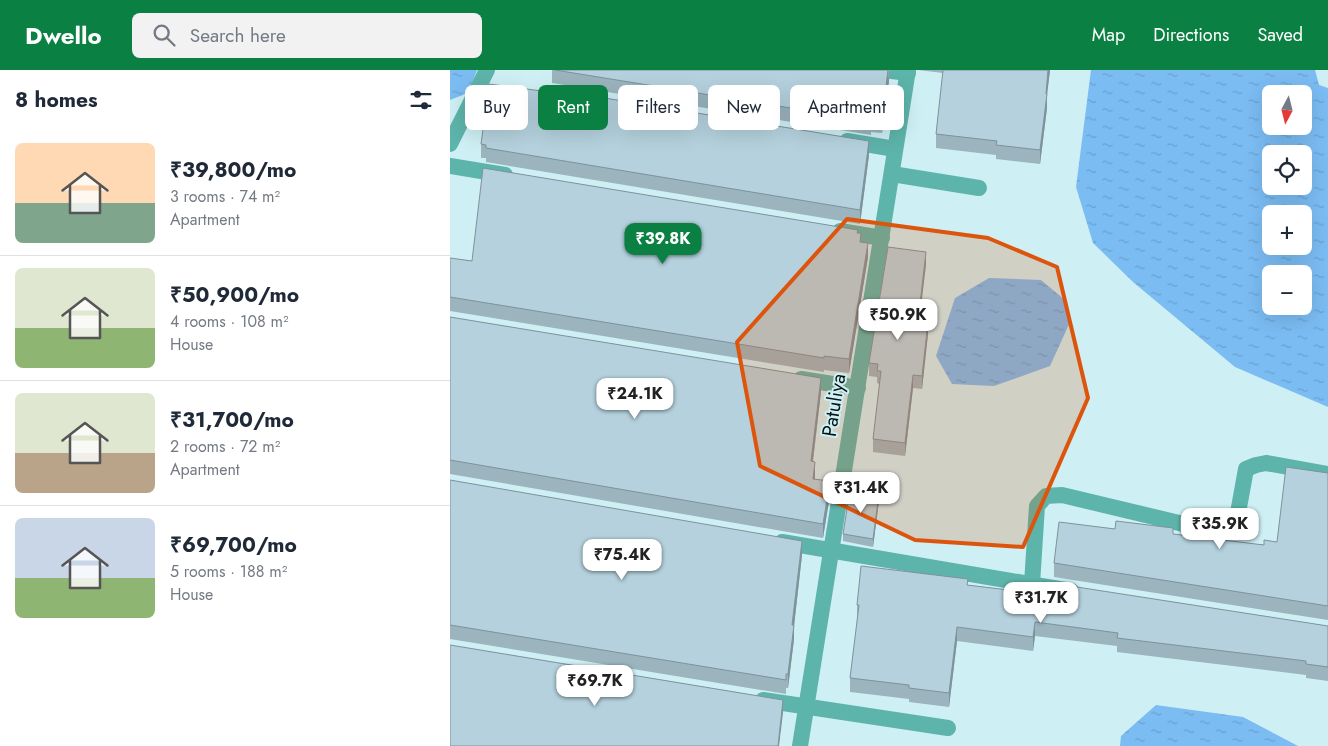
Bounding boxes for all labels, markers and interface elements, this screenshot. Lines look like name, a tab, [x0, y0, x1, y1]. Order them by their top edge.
search box	[132, 13, 482, 58]
text: Dwello	[25, 18, 102, 53]
icon: search	[150, 21, 178, 49]
text: Search here	[190, 22, 286, 49]
text: Map	[1092, 22, 1125, 48]
text: Directions	[1153, 22, 1229, 48]
text: Saved	[1257, 22, 1303, 48]
text: 8 homes	[15, 85, 98, 115]
chip: Buy	[465, 85, 528, 130]
chip: Rent	[538, 85, 608, 130]
chip: Filters	[618, 85, 698, 130]
chip: New	[708, 85, 780, 130]
chip: Apartment	[790, 85, 904, 130]
north arrow	[1262, 85, 1312, 135]
map controls	[1262, 85, 1312, 315]
icon: filters	[407, 86, 435, 114]
button: locate	[1262, 145, 1312, 195]
text: ₹39,800/mo	[170, 155, 296, 185]
icon: home	[55, 163, 115, 223]
text: 3 rooms · 74 m²	[170, 185, 280, 208]
button: +	[1262, 205, 1312, 255]
text: Apartment	[170, 208, 240, 231]
pin: ₹39.8K	[622, 222, 704, 265]
text: ₹39.8K	[635, 227, 691, 250]
button: −	[1262, 265, 1312, 315]
text: ₹50,900/mo	[170, 280, 299, 310]
icon: home	[55, 288, 115, 348]
pin: ₹50.9K	[857, 298, 939, 341]
text: ₹50.9K	[869, 303, 927, 326]
text: 4 rooms · 108 m²	[170, 310, 289, 333]
text: House	[170, 333, 213, 356]
street label: Patuliya	[815, 371, 853, 439]
pin: ₹24.1K	[594, 378, 676, 420]
text: ₹24.1K	[607, 382, 663, 405]
text: ₹31,700/mo	[170, 405, 294, 435]
icon: home	[55, 413, 115, 473]
text: 2 rooms · 72 m²	[170, 435, 280, 458]
text: Apartment	[170, 458, 240, 481]
pin: ₹31.4K	[820, 472, 902, 514]
text: ₹31.4K	[834, 476, 888, 499]
pin: ₹35.9K	[1179, 508, 1261, 550]
text: ₹35.9K	[1192, 512, 1248, 535]
text: ₹69,700/mo	[170, 530, 297, 560]
icon: home	[55, 538, 115, 598]
pin: ₹75.4K	[581, 538, 663, 581]
text: ₹75.4K	[594, 543, 650, 566]
text: 5 rooms · 188 m²	[170, 560, 287, 583]
pin: ₹31.7K	[1000, 582, 1082, 624]
text: House	[170, 583, 213, 606]
text: ₹31.7K	[1014, 586, 1068, 609]
pin: ₹69.7K	[554, 664, 636, 707]
text: ₹69.7K	[567, 669, 623, 692]

